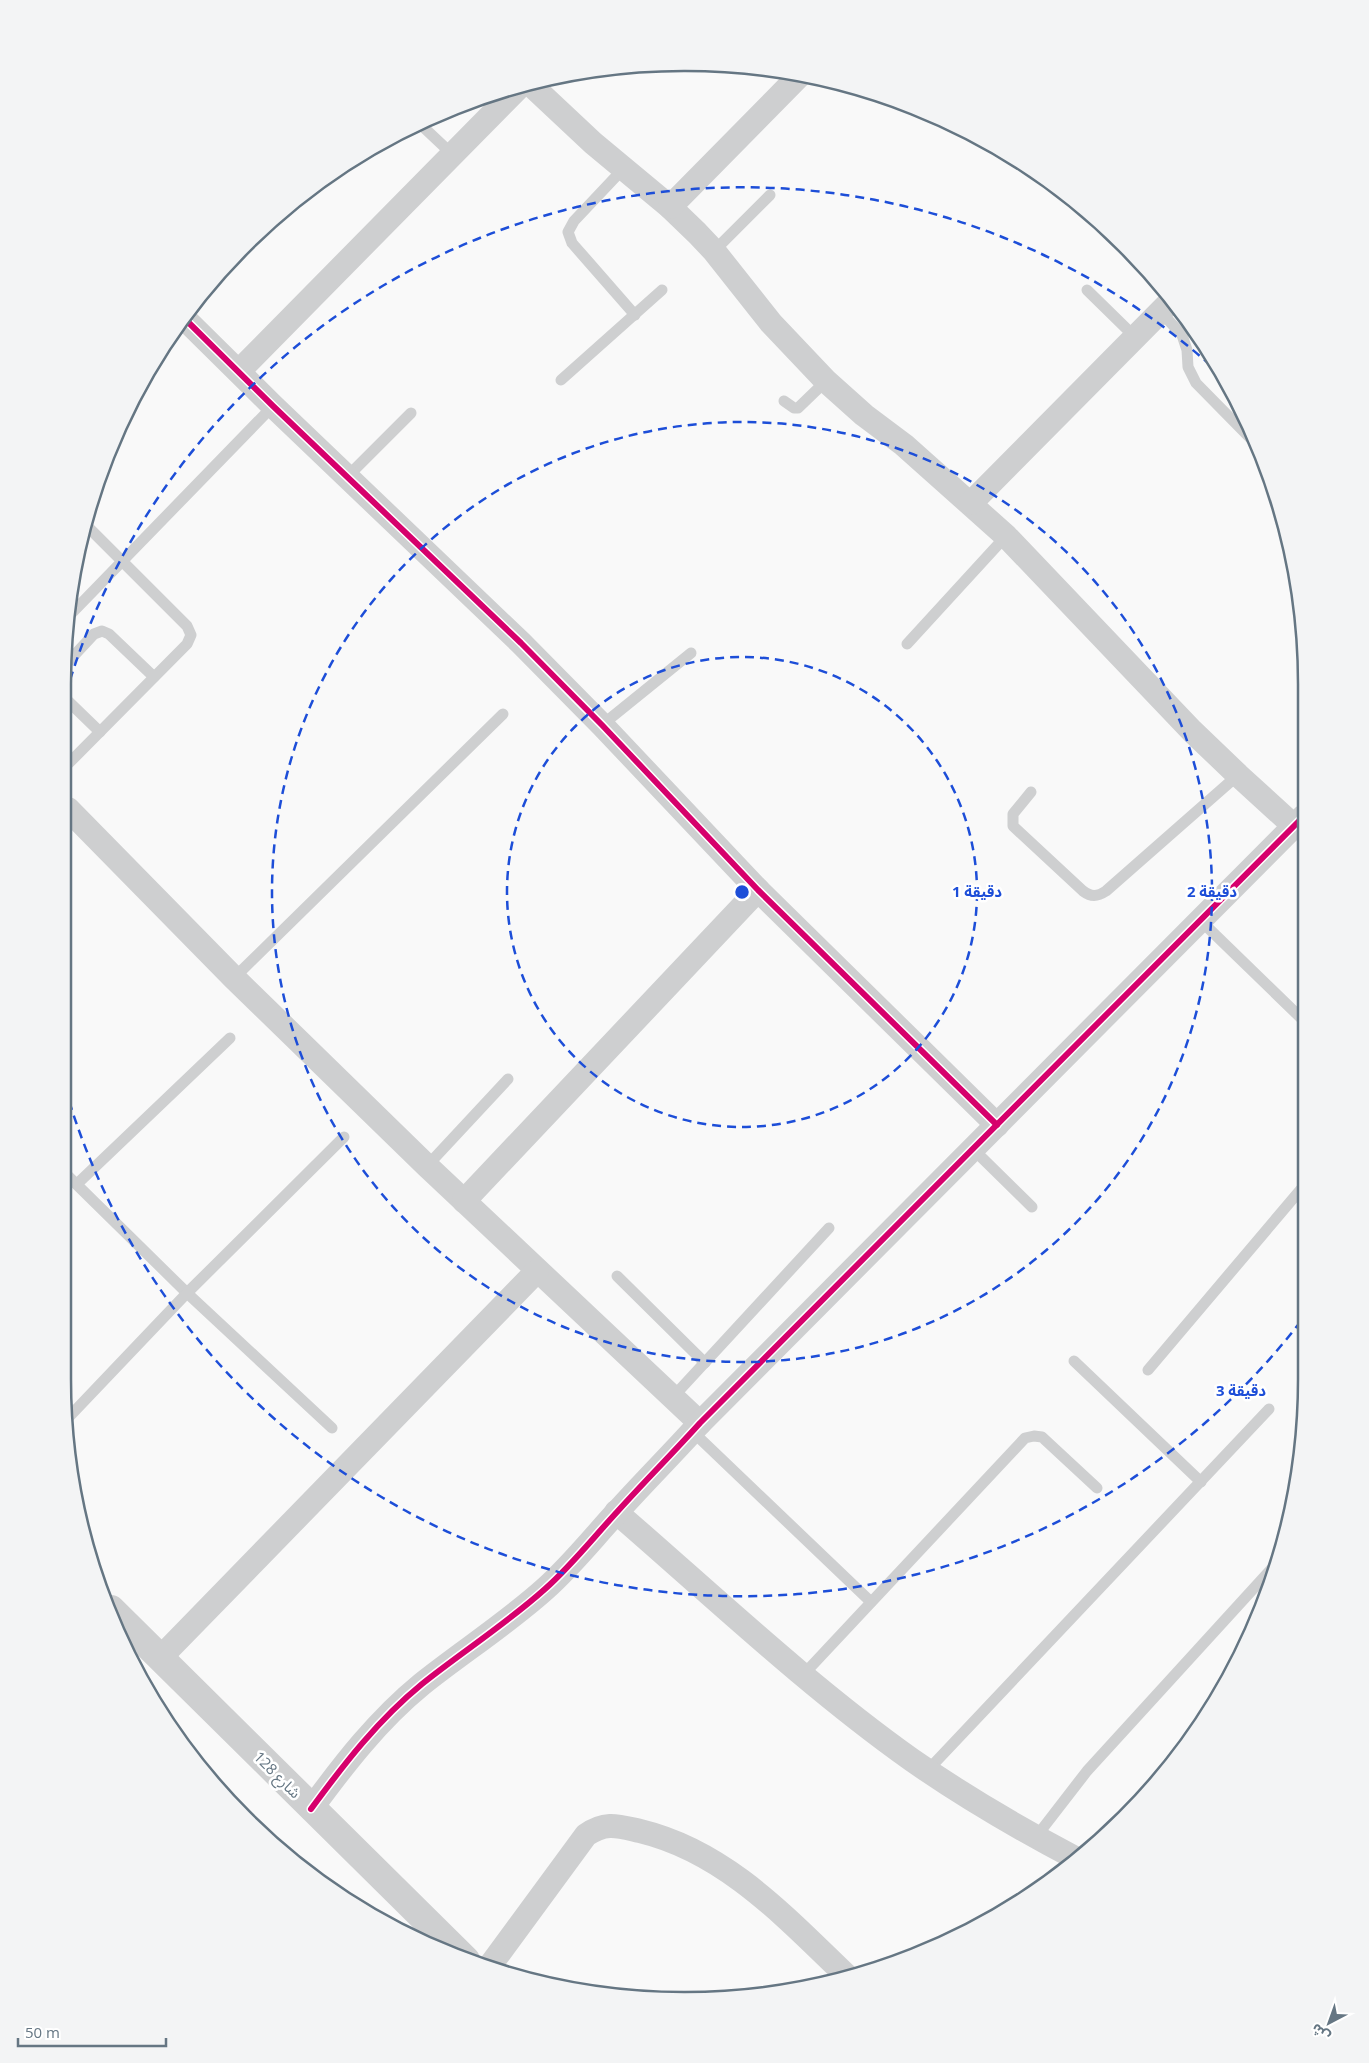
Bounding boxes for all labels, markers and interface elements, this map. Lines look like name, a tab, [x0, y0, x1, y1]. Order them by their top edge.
text: 1 دقيقة	[952, 881, 1002, 901]
text: 2 دقيقة	[1187, 881, 1237, 901]
centre of rings	[733, 883, 751, 901]
text: 3 دقيقة	[1216, 1380, 1266, 1400]
street label: شارع 128	[248, 1746, 306, 1804]
north arrow	[1304, 1998, 1354, 2048]
scale bar	[18, 2016, 165, 2048]
text: ش	[1307, 2020, 1334, 2047]
text: 50 m	[25, 2022, 60, 2042]

